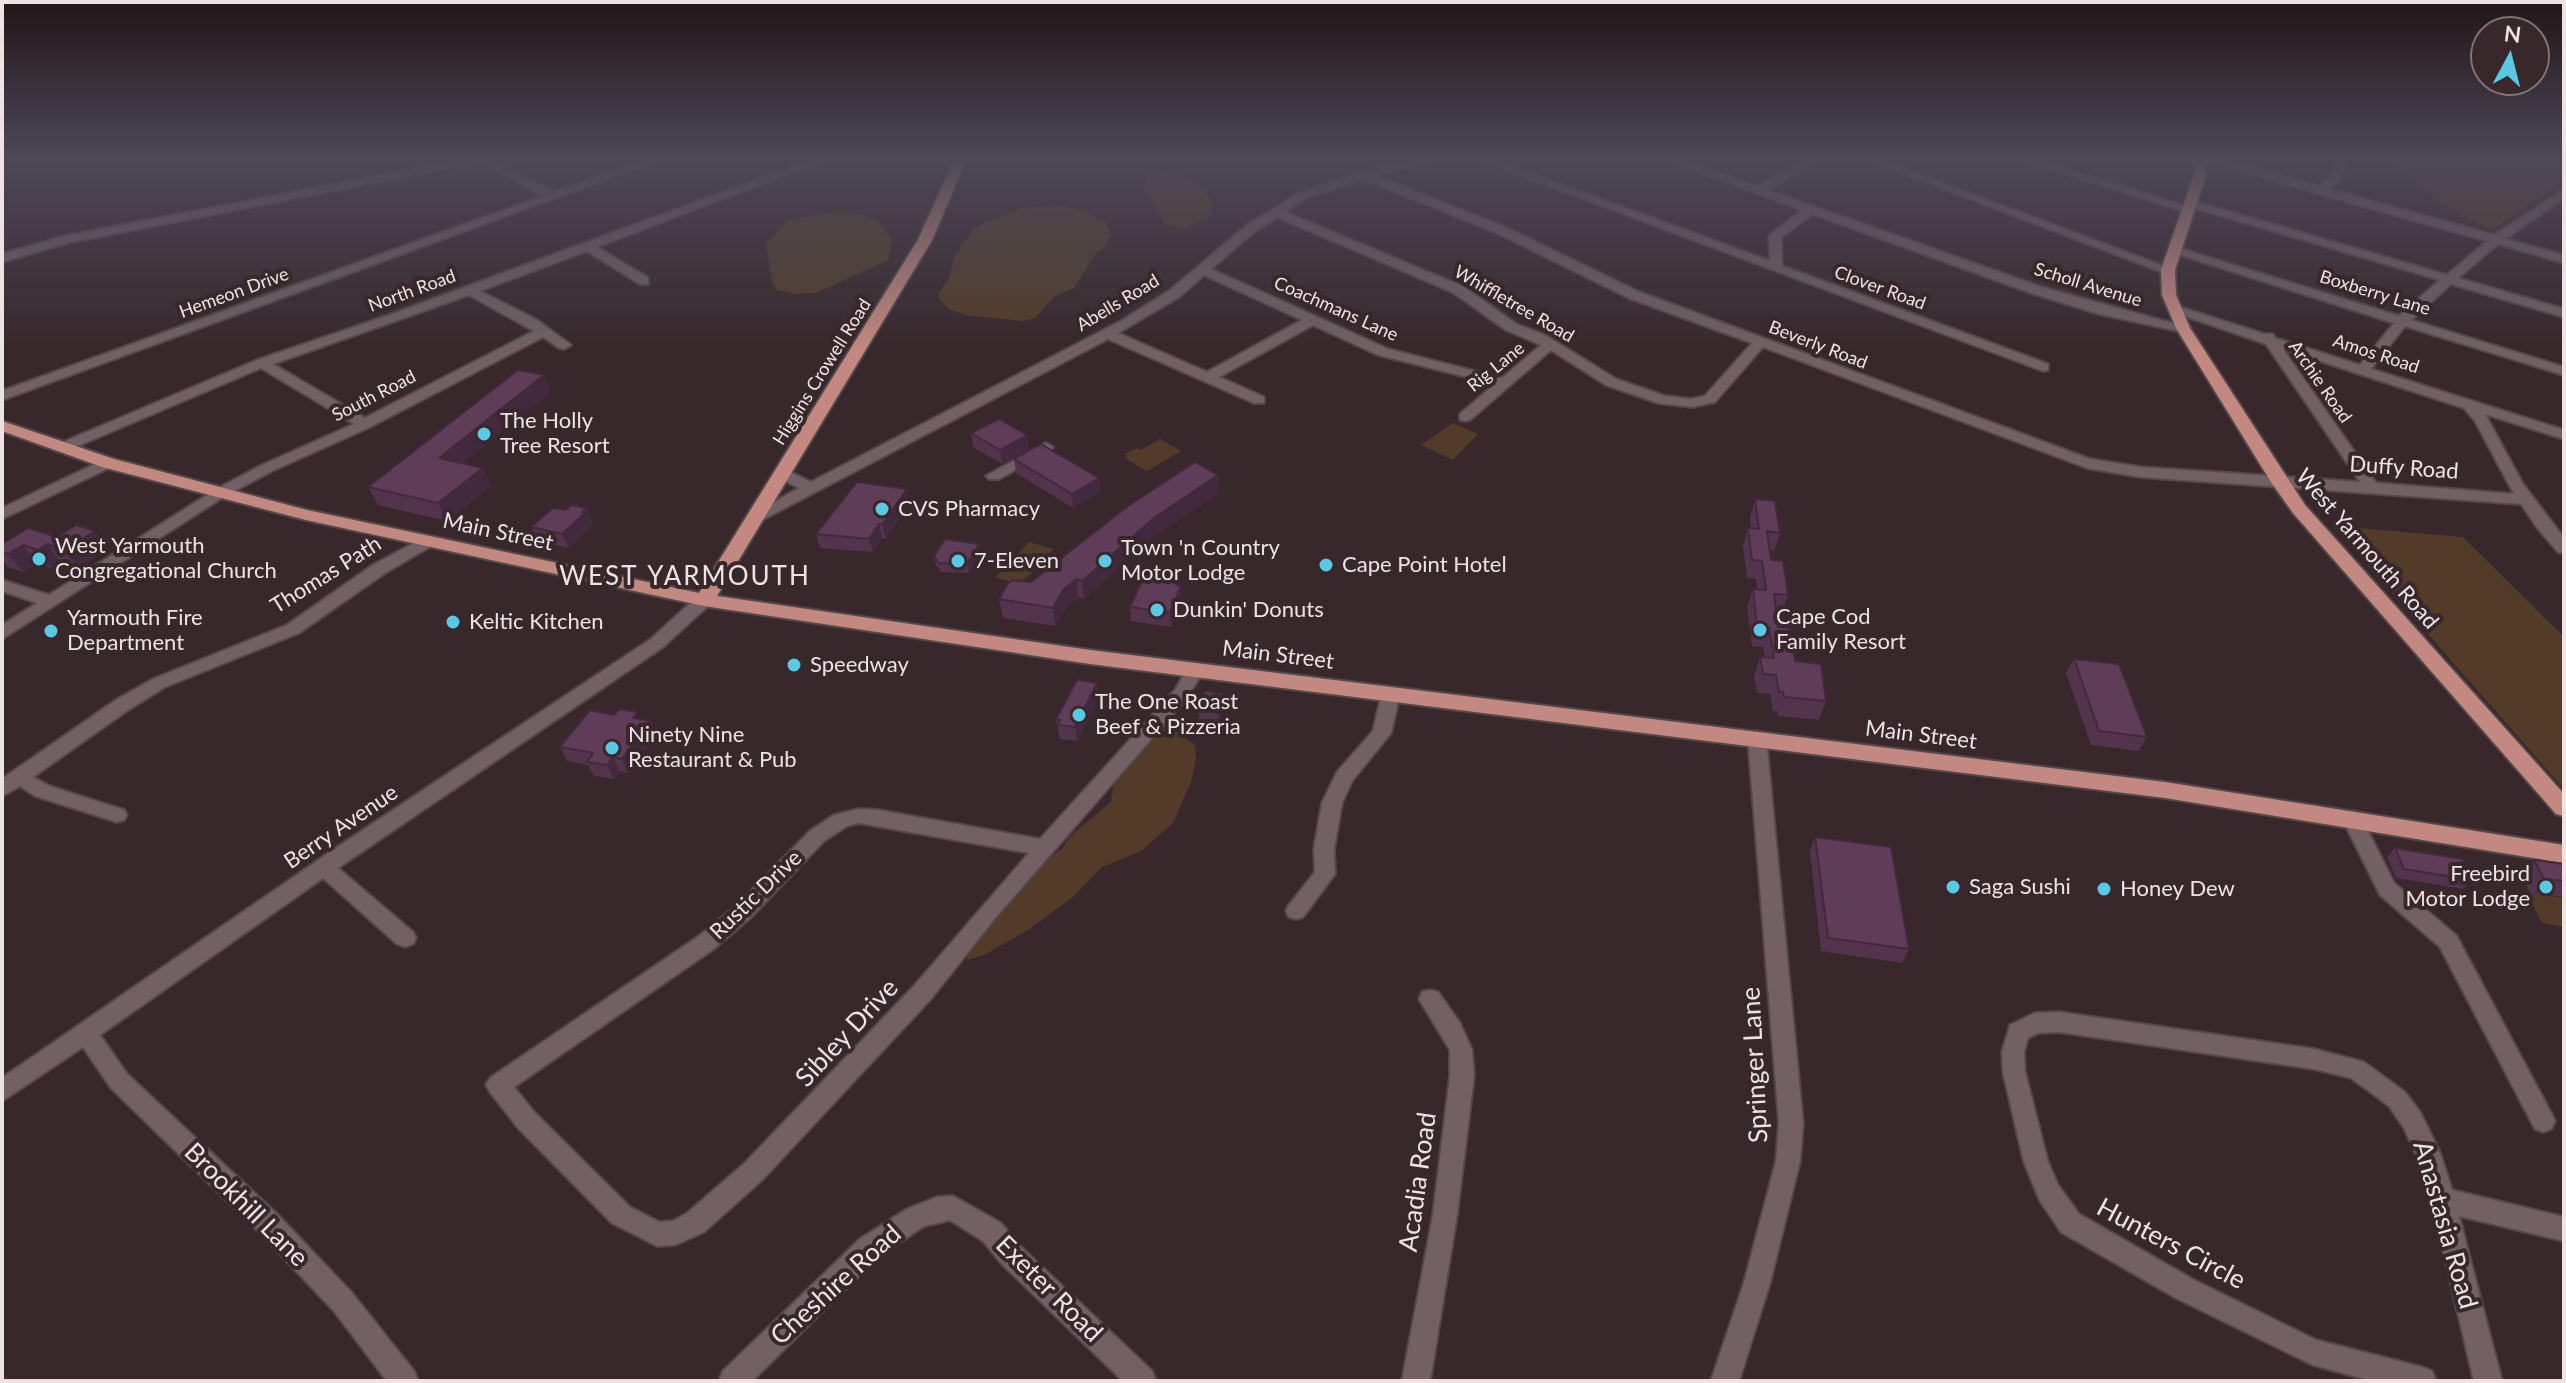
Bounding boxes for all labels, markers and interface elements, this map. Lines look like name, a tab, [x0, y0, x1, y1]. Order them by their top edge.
north arrow	[2470, 16, 2550, 96]
text: N	[2503, 19, 2523, 48]
street label: Scholl Avenue	[2032, 258, 2144, 312]
street label: Whiffletree Road	[1450, 261, 1578, 347]
street label: Clover Road	[1831, 261, 1929, 315]
street label: Hemeon Drive	[176, 263, 292, 323]
street label: North Road	[365, 265, 459, 317]
street label: Boxberry Lane	[2317, 266, 2433, 320]
street label: Abells Road	[1073, 270, 1163, 336]
street label: Coachmans Lane	[1271, 272, 1401, 346]
street label: Higgins Crowell Road	[768, 295, 876, 449]
street label: Beverly Road	[1766, 316, 1870, 374]
street label: Amos Road	[2330, 330, 2422, 378]
street label: Rig Lane	[1463, 337, 1529, 397]
street label: Archie Road	[2284, 337, 2356, 427]
street label: South Road	[329, 366, 419, 426]
place label: The Holly Tree Resort	[500, 408, 610, 460]
marker: The Holly Tree Resort	[475, 425, 493, 443]
street label: Duffy Road	[2349, 451, 2459, 485]
street label: West Yarmouth Road	[2290, 463, 2444, 635]
place label: CVS Pharmacy	[898, 496, 1040, 522]
marker: CVS Pharmacy	[873, 500, 891, 518]
street label: Main Street	[440, 507, 556, 557]
street label: Thomas Path	[266, 531, 386, 619]
place label: West Yarmouth Congregational Church	[55, 533, 277, 584]
place label: Town 'n Country Motor Lodge	[1121, 535, 1280, 586]
place label: 7-Eleven	[974, 548, 1059, 574]
marker: West Yarmouth Congregational Church	[30, 550, 48, 568]
marker: 7-Eleven	[949, 552, 967, 570]
marker: Town 'n Country Motor Lodge	[1096, 552, 1114, 570]
place label: Cape Point Hotel	[1342, 552, 1507, 578]
marker: Cape Point Hotel	[1317, 556, 1335, 574]
district label: WEST YARMOUTH	[559, 561, 811, 593]
place label: Dunkin' Donuts	[1173, 597, 1324, 623]
marker: Dunkin' Donuts	[1148, 601, 1166, 619]
place label: Cape Cod Family Resort	[1776, 604, 1906, 656]
place label: Yarmouth Fire Department	[67, 605, 203, 656]
place label: Keltic Kitchen	[469, 609, 604, 635]
marker: Keltic Kitchen	[444, 613, 462, 631]
marker: Cape Cod Family Resort	[1751, 621, 1769, 639]
marker: Yarmouth Fire Department	[42, 622, 60, 640]
street label: Main Street	[1221, 635, 1335, 675]
place label: Speedway	[810, 652, 909, 678]
marker: Speedway	[785, 656, 803, 674]
place label: The One Roast Beef & Pizzeria	[1095, 689, 1241, 740]
marker: The One Roast Beef & Pizzeria	[1070, 706, 1088, 724]
street label: Main Street	[1864, 715, 1978, 755]
place label: Ninety Nine Restaurant & Pub	[628, 722, 797, 774]
marker: Ninety Nine Restaurant & Pub	[603, 739, 621, 757]
street label: Berry Avenue	[279, 779, 403, 875]
street label: Rustic Drive	[705, 845, 807, 945]
place label: Freebird Motor Lodge	[2406, 861, 2530, 912]
place label: Saga Sushi	[1969, 874, 2071, 900]
place label: Honey Dew	[2120, 876, 2235, 902]
marker: Saga Sushi	[1944, 878, 1962, 896]
marker: Freebird Motor Lodge	[2537, 878, 2555, 896]
marker: Honey Dew	[2095, 880, 2113, 898]
street label: Sibley Drive	[789, 972, 905, 1094]
street label: Springer Lane	[1735, 986, 1775, 1144]
street label: Acadia Road	[1393, 1110, 1443, 1254]
street label: Brookhill Lane	[178, 1137, 314, 1273]
street label: Anastasia Road	[2406, 1137, 2484, 1313]
street label: Hunters Circle	[2091, 1192, 2251, 1296]
street label: Cheshire Road	[764, 1218, 908, 1352]
street label: Exeter Road	[989, 1229, 1109, 1349]

